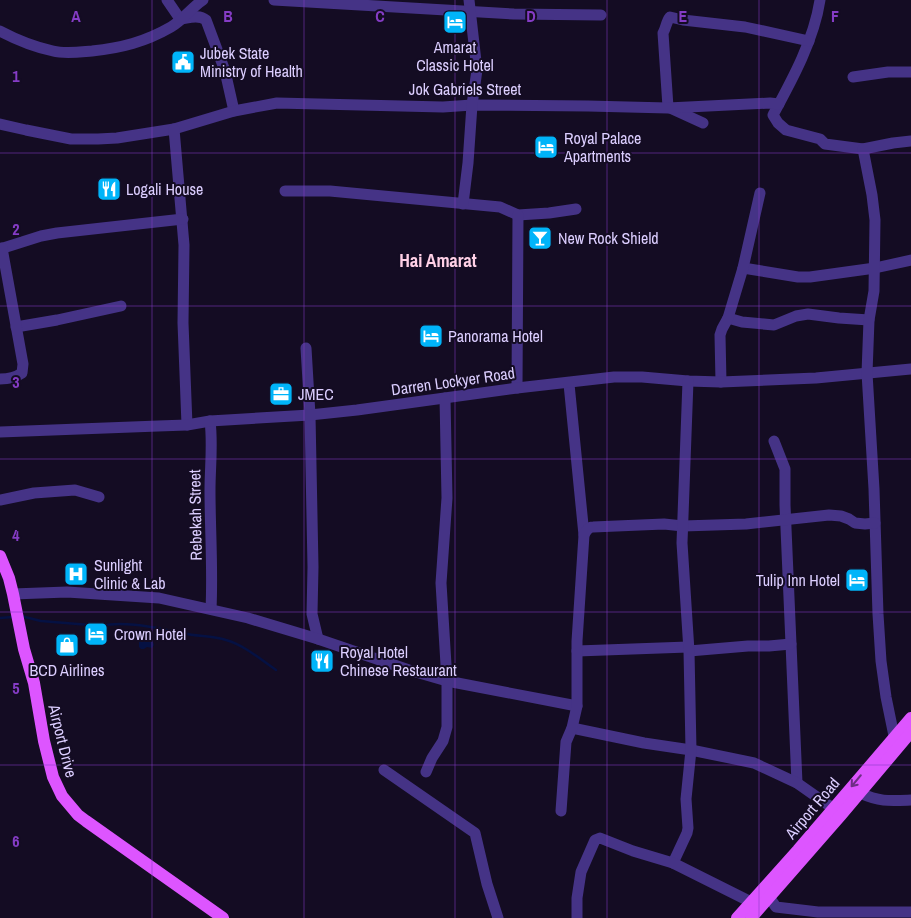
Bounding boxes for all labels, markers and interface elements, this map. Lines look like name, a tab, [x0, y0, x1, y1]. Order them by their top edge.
text: A	[71, 5, 81, 27]
text: B	[223, 5, 233, 27]
text: C	[375, 5, 385, 27]
text: D	[526, 5, 536, 27]
text: E	[679, 5, 688, 27]
text: F	[831, 5, 839, 27]
hotel icon: Amarat Classic Hotel	[442, 9, 468, 35]
place label: Amarat Classic Hotel	[416, 36, 494, 76]
place label: Jubek State Ministry of Health	[200, 42, 303, 82]
public building icon: Jubek State Ministry of Health	[170, 49, 196, 75]
text: 1	[12, 65, 20, 87]
street label: Jok Gabriels Street	[409, 78, 522, 100]
place label: Royal Palace Apartments	[563, 127, 641, 167]
hotel icon: Royal Palace Apartments	[533, 134, 559, 160]
restaurant icon: Logali House	[96, 176, 122, 202]
place label: Logali House	[126, 178, 203, 200]
text: 2	[12, 218, 20, 240]
bar icon: New Rock Shield	[527, 225, 553, 251]
place label: New Rock Shield	[558, 227, 659, 249]
district label: Hai Amarat	[399, 248, 477, 273]
hotel icon: Panorama Hotel	[418, 323, 444, 349]
place label: Panorama Hotel	[448, 325, 543, 347]
street label: Darren Lockyer Road	[390, 361, 516, 401]
text: 3	[12, 371, 20, 393]
office icon: JMEC	[268, 381, 294, 407]
place label: JMEC	[298, 383, 334, 405]
street label: Rebekah Street	[183, 469, 207, 561]
text: 4	[12, 524, 20, 546]
place label: Sunlight Clinic & Lab	[94, 554, 165, 594]
hospital icon: Sunlight Clinic & Lab	[63, 561, 89, 587]
hotel icon: Tulip Inn Hotel	[844, 567, 870, 593]
place label: Tulip Inn Hotel	[756, 569, 840, 591]
hotel icon: Crown Hotel	[83, 621, 109, 647]
place label: Crown Hotel	[114, 623, 186, 645]
shop icon: BCD Airlines	[54, 632, 80, 658]
place label: Royal Hotel Chinese Restaurant	[340, 641, 457, 681]
restaurant icon: Royal Hotel Chinese Restaurant	[309, 648, 335, 674]
place label: BCD Airlines	[29, 659, 105, 681]
text: 5	[12, 677, 20, 699]
street label: Airport Drive	[43, 701, 83, 780]
street label: Airport Road	[779, 772, 844, 844]
one-way arrow	[851, 774, 862, 787]
text: 6	[12, 830, 20, 852]

